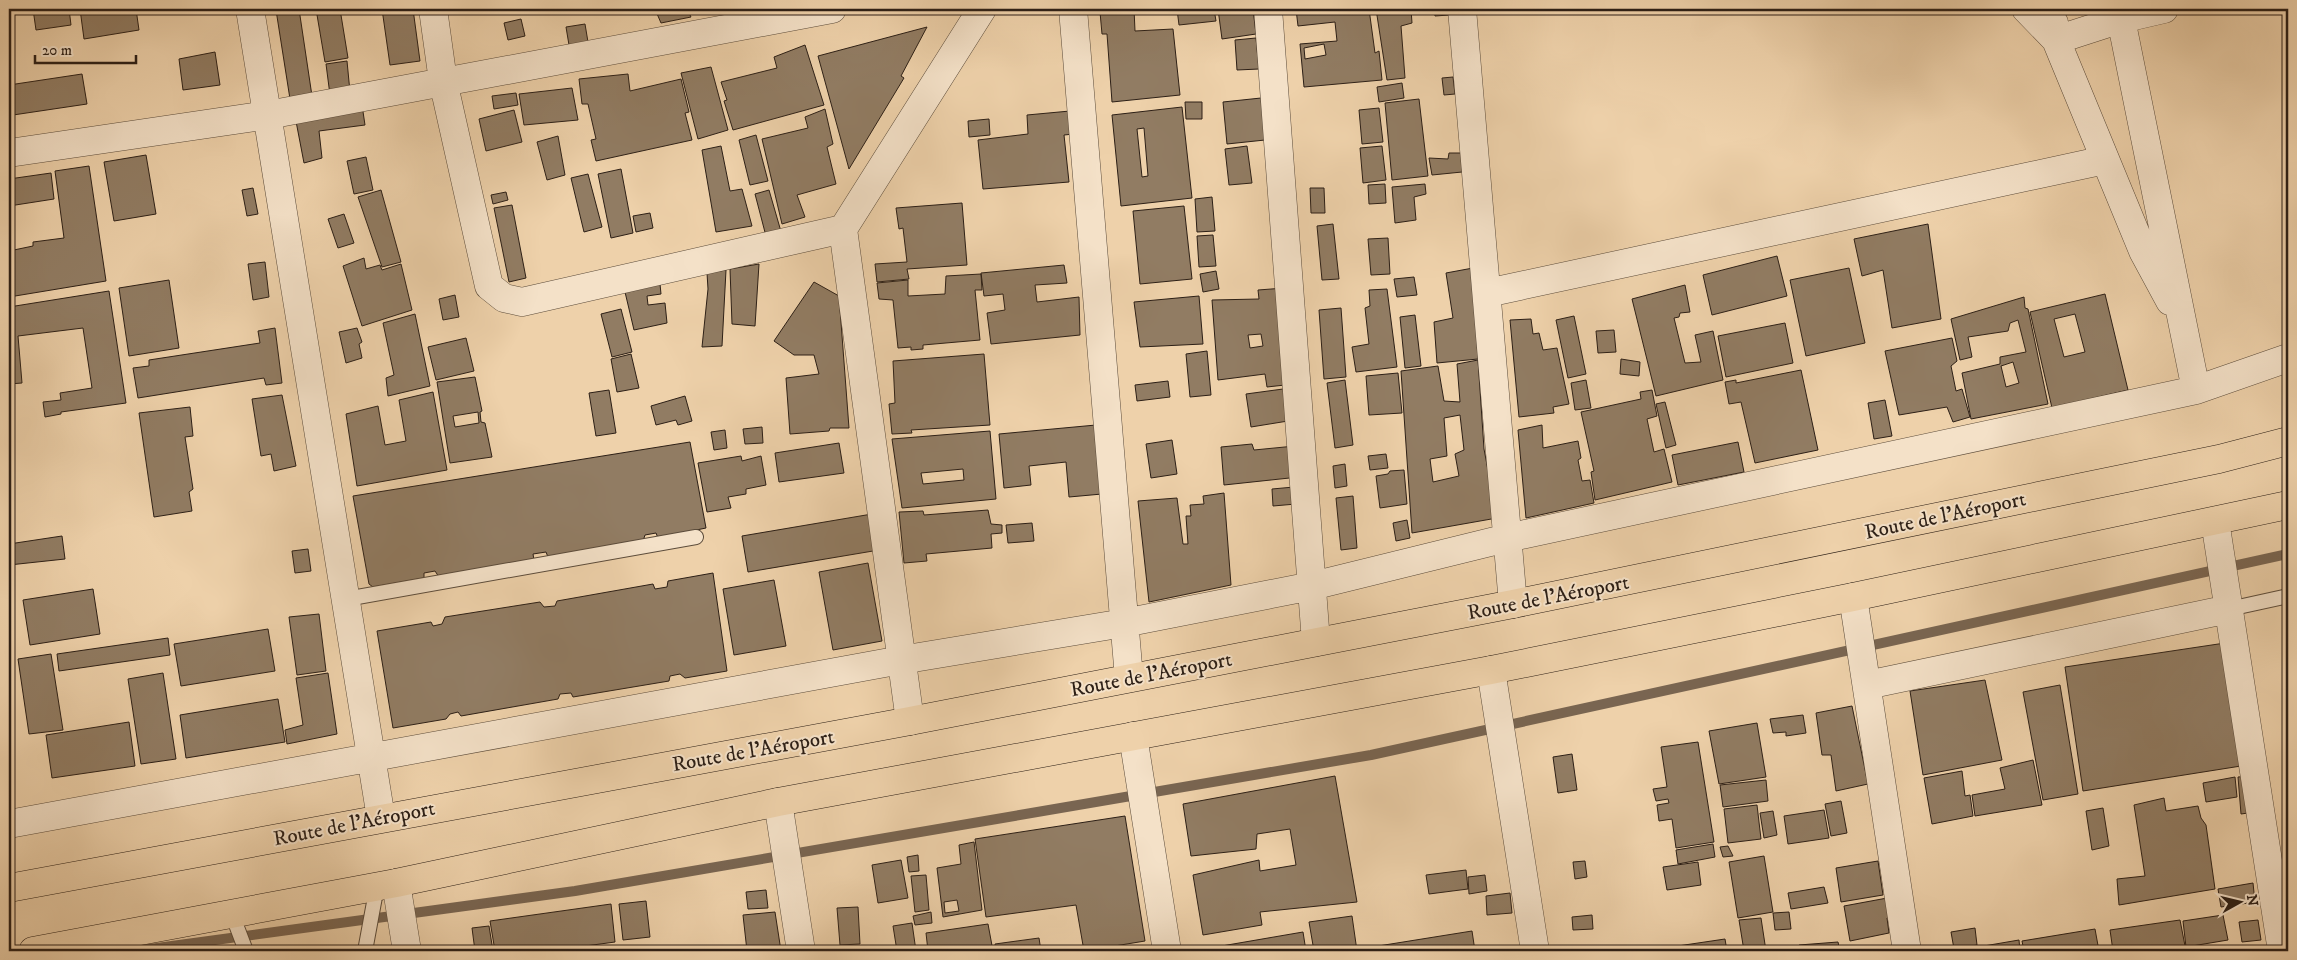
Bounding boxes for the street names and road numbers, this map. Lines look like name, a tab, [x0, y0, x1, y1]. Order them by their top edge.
street label: Route de l'Aéroport	[1862, 486, 2028, 546]
street label: Route de l'Aéroport	[1465, 570, 1631, 626]
street label: Route de l'Aéroport	[1068, 647, 1234, 703]
street label: Route de l'Aéroport	[670, 724, 837, 778]
street label: Route de l'Aéroport	[271, 796, 437, 852]

